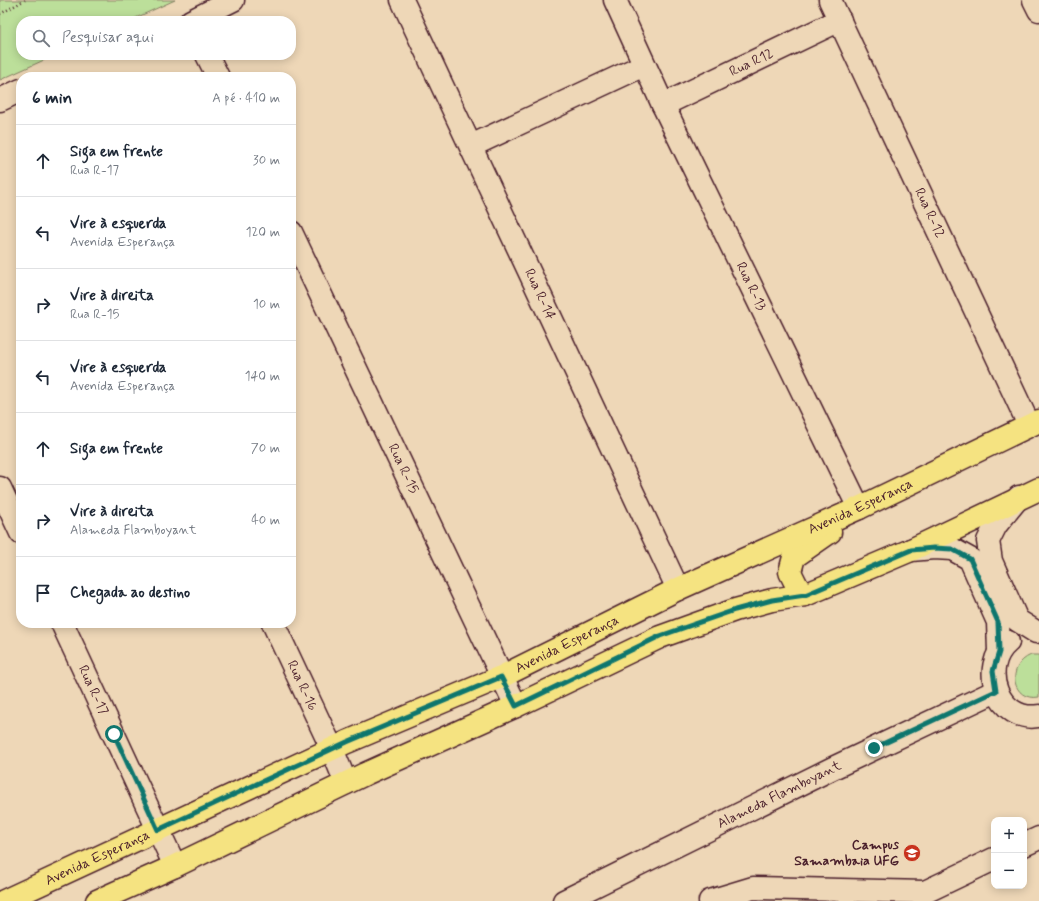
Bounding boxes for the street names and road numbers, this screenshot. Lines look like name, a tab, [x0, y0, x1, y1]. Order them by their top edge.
street label: Rua R12	[726, 44, 776, 81]
street label: Rua R-12	[910, 185, 949, 241]
street label: Rua R-13	[732, 259, 771, 314]
street label: Rua R-14	[520, 266, 560, 323]
street label: Rua R-15	[384, 441, 423, 497]
street label: Avenida Esperança	[805, 474, 916, 539]
street label: Avenida Esperança	[512, 611, 622, 677]
street label: Rua R-16	[283, 657, 322, 714]
street label: Rua R-17	[74, 662, 113, 718]
street label: Alameda Flamboyant	[714, 756, 845, 833]
street label: Avenida Esperança	[42, 826, 153, 890]

